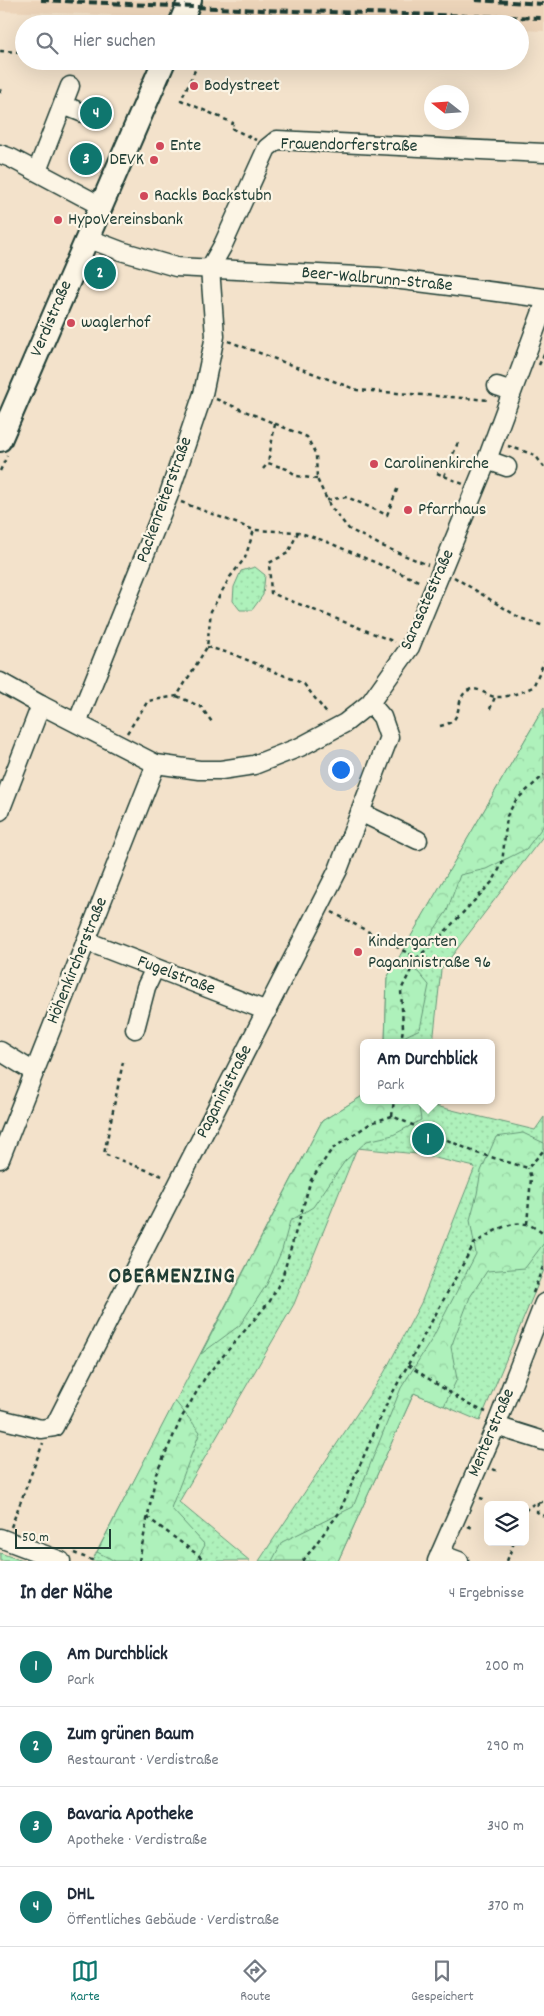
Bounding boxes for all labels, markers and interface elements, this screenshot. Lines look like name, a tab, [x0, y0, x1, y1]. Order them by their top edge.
search box	[15, 15, 529, 70]
icon: search	[33, 29, 61, 57]
text: Hier suchen	[73, 29, 156, 56]
place label: Bodystreet	[204, 74, 280, 99]
marker: Bodystreet	[188, 80, 200, 92]
north arrow	[424, 85, 469, 130]
pin: 4	[80, 94, 112, 132]
street label: Frauendorferstraße	[280, 132, 418, 160]
place label: Ente	[170, 134, 201, 159]
pin: 3	[70, 140, 102, 178]
marker: Ente	[154, 140, 166, 152]
place label: DEVK	[110, 148, 144, 173]
marker: DEVK	[148, 154, 160, 166]
place label: Rackls Backstubn	[154, 184, 272, 209]
marker: Rackls Backstubn	[138, 190, 150, 202]
place label: HypoVereinsbank	[68, 208, 183, 233]
marker: HypoVereinsbank	[52, 214, 64, 226]
pin: 2	[84, 254, 116, 292]
street label: Beer-Walbrunn-Straße	[300, 261, 454, 299]
street label: Verdistraße	[25, 277, 79, 361]
place label: waglerhof	[81, 311, 151, 336]
marker: waglerhof	[65, 317, 77, 329]
street label: Packenreiterstraße	[131, 433, 199, 566]
place label: Carolinenkirche	[384, 452, 489, 477]
marker: Carolinenkirche	[368, 458, 380, 470]
place label: Pfarrhaus	[418, 498, 486, 523]
marker: Pfarrhaus	[402, 504, 414, 516]
street label: Sarasatestraße	[395, 546, 461, 654]
your location	[328, 757, 354, 783]
street label: Höhenkircherstraße	[41, 894, 115, 1028]
place label: Kindergarten Paganinistraße 96	[368, 930, 491, 976]
marker: Kindergarten Paganinistraße 96	[352, 946, 364, 958]
street label: Fugelstraße	[133, 950, 219, 1002]
popup	[360, 1039, 495, 1104]
street label: Paganinistraße	[191, 1041, 259, 1143]
text: Am Durchblick	[377, 1047, 478, 1074]
text: Park	[377, 1074, 404, 1097]
pin: 1	[412, 1120, 444, 1158]
district label: OBERMENZING	[108, 1262, 236, 1293]
street label: Menterstraße	[462, 1385, 522, 1481]
map controls	[484, 1501, 529, 1546]
button: layers	[484, 1501, 529, 1546]
scale bar	[15, 1526, 111, 1549]
text: 50 m	[22, 1528, 49, 1548]
text: In der Nähe	[20, 1579, 112, 1609]
text: 4 Ergebnisse	[449, 1582, 524, 1605]
text: Am Durchblick	[67, 1642, 168, 1669]
text: 1	[34, 1655, 38, 1678]
text: 200 m	[485, 1655, 524, 1678]
text: Park	[67, 1669, 94, 1692]
text: Zum grünen Baum	[67, 1722, 194, 1749]
text: 2	[33, 1735, 40, 1758]
text: 290 m	[486, 1735, 524, 1758]
text: Restaurant · Verdistraße	[67, 1749, 218, 1772]
text: Bavaria Apotheke	[67, 1802, 193, 1829]
text: 3	[32, 1815, 40, 1838]
text: 340 m	[487, 1815, 524, 1838]
text: Apotheke · Verdistraße	[67, 1829, 207, 1852]
text: DHL	[67, 1882, 94, 1909]
text: 4	[33, 1895, 39, 1918]
text: 370 m	[487, 1895, 524, 1918]
text: Öffentliches Gebäude · Verdistraße	[67, 1909, 279, 1932]
tab: Karte	[70, 1957, 100, 2007]
tab: Route	[240, 1957, 271, 2007]
tab: Gespeichert	[411, 1957, 474, 2007]

